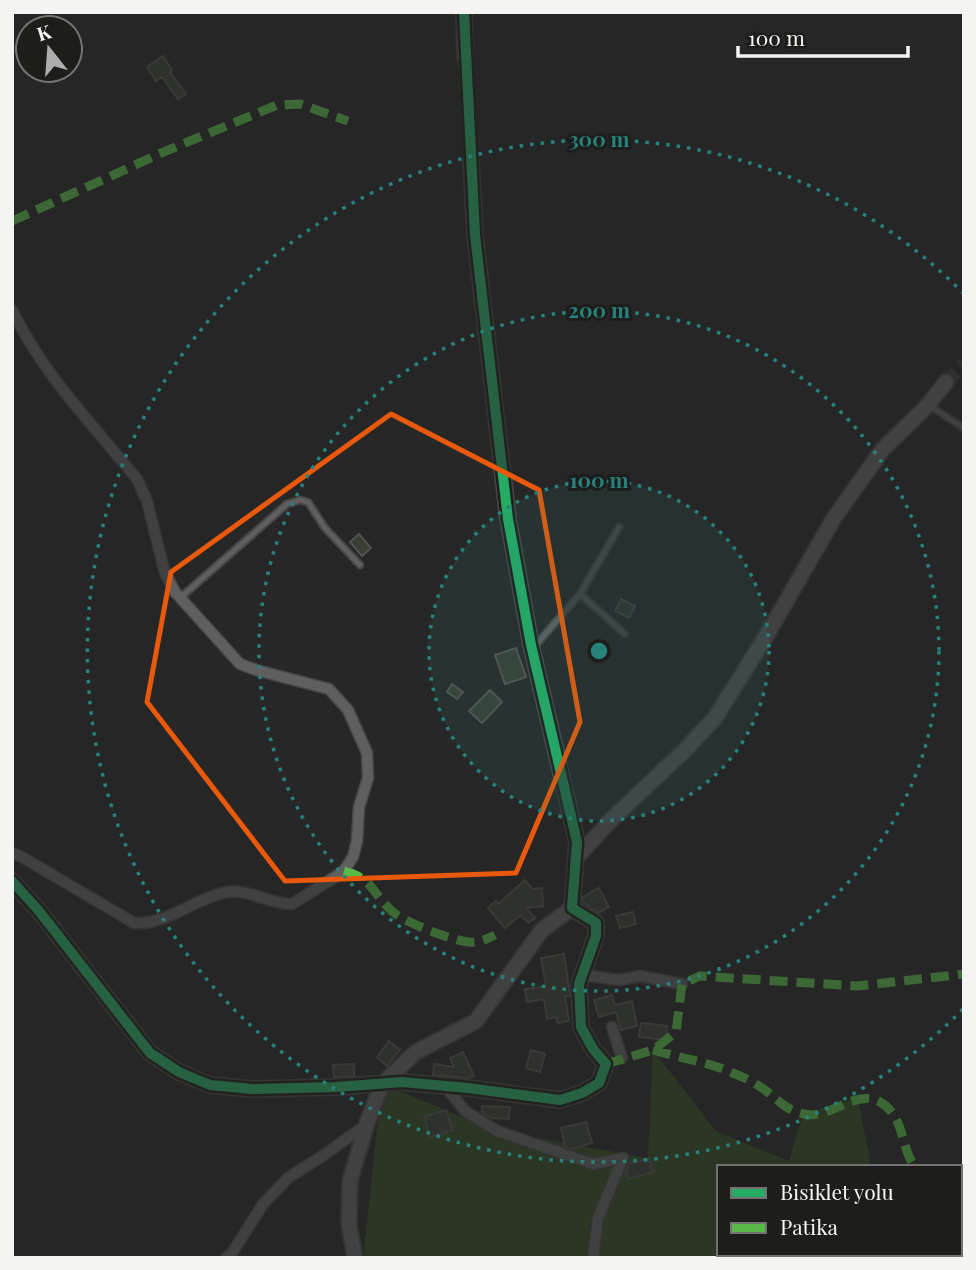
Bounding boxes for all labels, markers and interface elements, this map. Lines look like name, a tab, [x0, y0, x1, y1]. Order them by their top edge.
north arrow	[14, 14, 84, 84]
scale bar	[738, 14, 908, 58]
text: K	[33, 17, 54, 46]
text: 100 m	[748, 23, 805, 51]
text: 300 m	[568, 124, 630, 152]
text: 200 m	[568, 295, 630, 323]
text: 100 m	[569, 465, 629, 493]
centre of rings	[587, 639, 611, 663]
legend	[717, 1165, 962, 1256]
text: Bisiklet yolu	[780, 1177, 894, 1205]
text: Patika	[780, 1212, 839, 1240]

